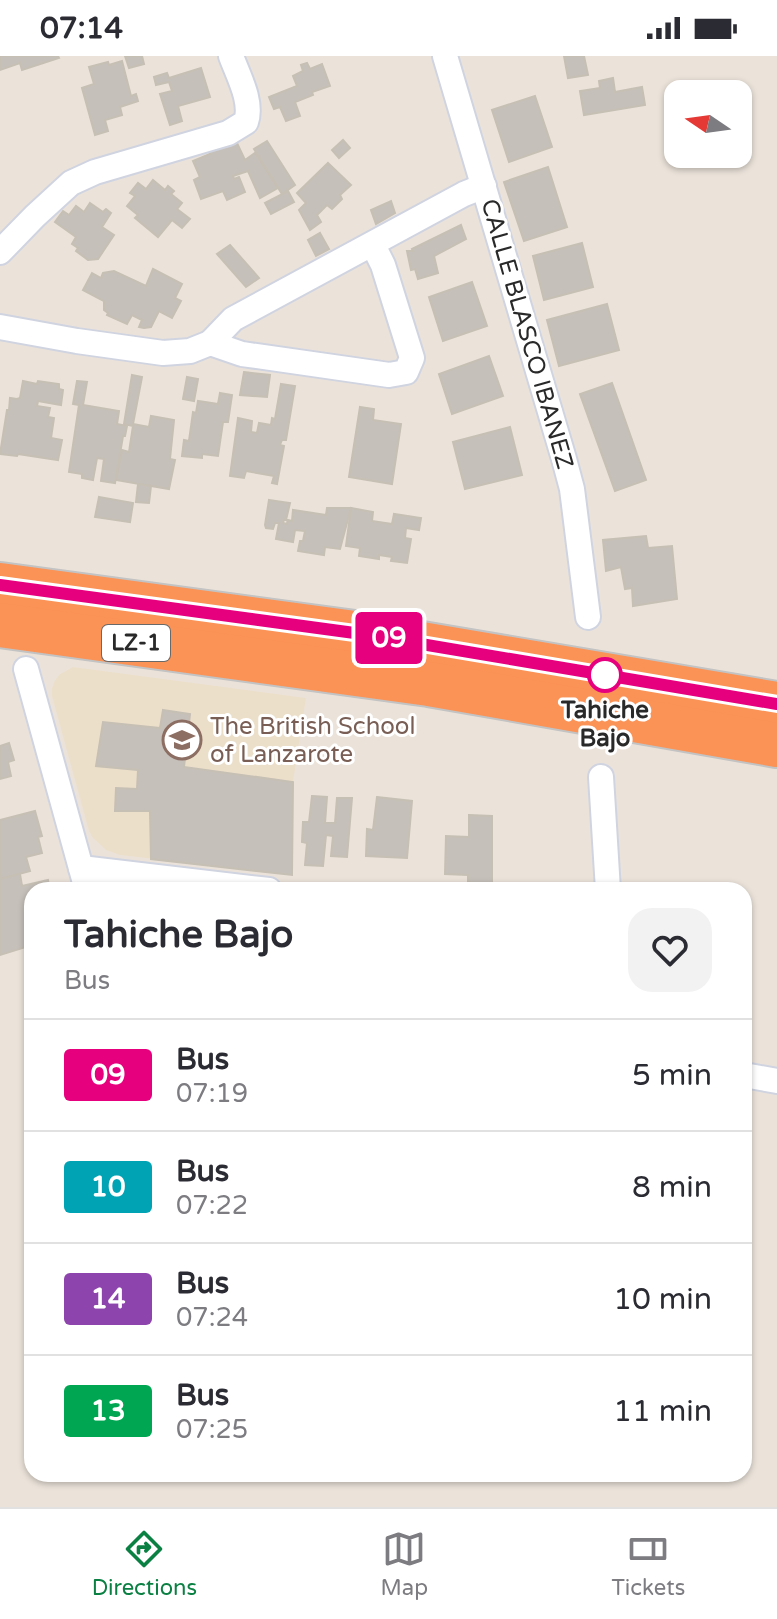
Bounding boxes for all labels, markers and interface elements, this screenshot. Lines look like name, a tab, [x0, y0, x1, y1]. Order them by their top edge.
text: 07:14	[40, 10, 123, 47]
north arrow	[664, 80, 752, 168]
map controls	[664, 80, 752, 168]
street label: CALLE BLASCO IBANEZ	[475, 196, 579, 472]
line badge: 09	[353, 612, 425, 664]
text: 09	[371, 621, 407, 655]
road number: LZ-1	[102, 625, 170, 661]
marker: Tahiche Bajo	[588, 658, 622, 692]
place label: Tahiche Bajo	[560, 696, 649, 753]
place label: The British School of Lanzarote	[210, 712, 415, 769]
school or university icon: The British School of Lanzarote	[161, 719, 203, 761]
button: heart	[628, 908, 712, 992]
text: Tahiche Bajo	[64, 912, 293, 958]
text: Bus	[64, 965, 110, 996]
text: Bus	[176, 1041, 229, 1078]
text: 5 min	[632, 1057, 712, 1094]
text: 09	[90, 1058, 126, 1092]
text: 07:19	[176, 1078, 248, 1109]
text: Bus	[176, 1153, 229, 1190]
text: 8 min	[632, 1169, 712, 1206]
text: 10	[90, 1170, 126, 1204]
text: 07:22	[176, 1190, 248, 1221]
text: Bus	[176, 1265, 229, 1302]
text: 10 min	[613, 1281, 712, 1318]
text: 14	[90, 1282, 126, 1316]
text: 07:24	[176, 1302, 248, 1333]
text: Bus	[176, 1377, 229, 1414]
text: 11 min	[613, 1393, 712, 1430]
text: 13	[90, 1394, 126, 1428]
text: 07:25	[176, 1414, 248, 1445]
tab: Directions	[92, 1527, 197, 1601]
tab: Map	[381, 1527, 428, 1601]
tab: Tickets	[612, 1527, 685, 1601]

